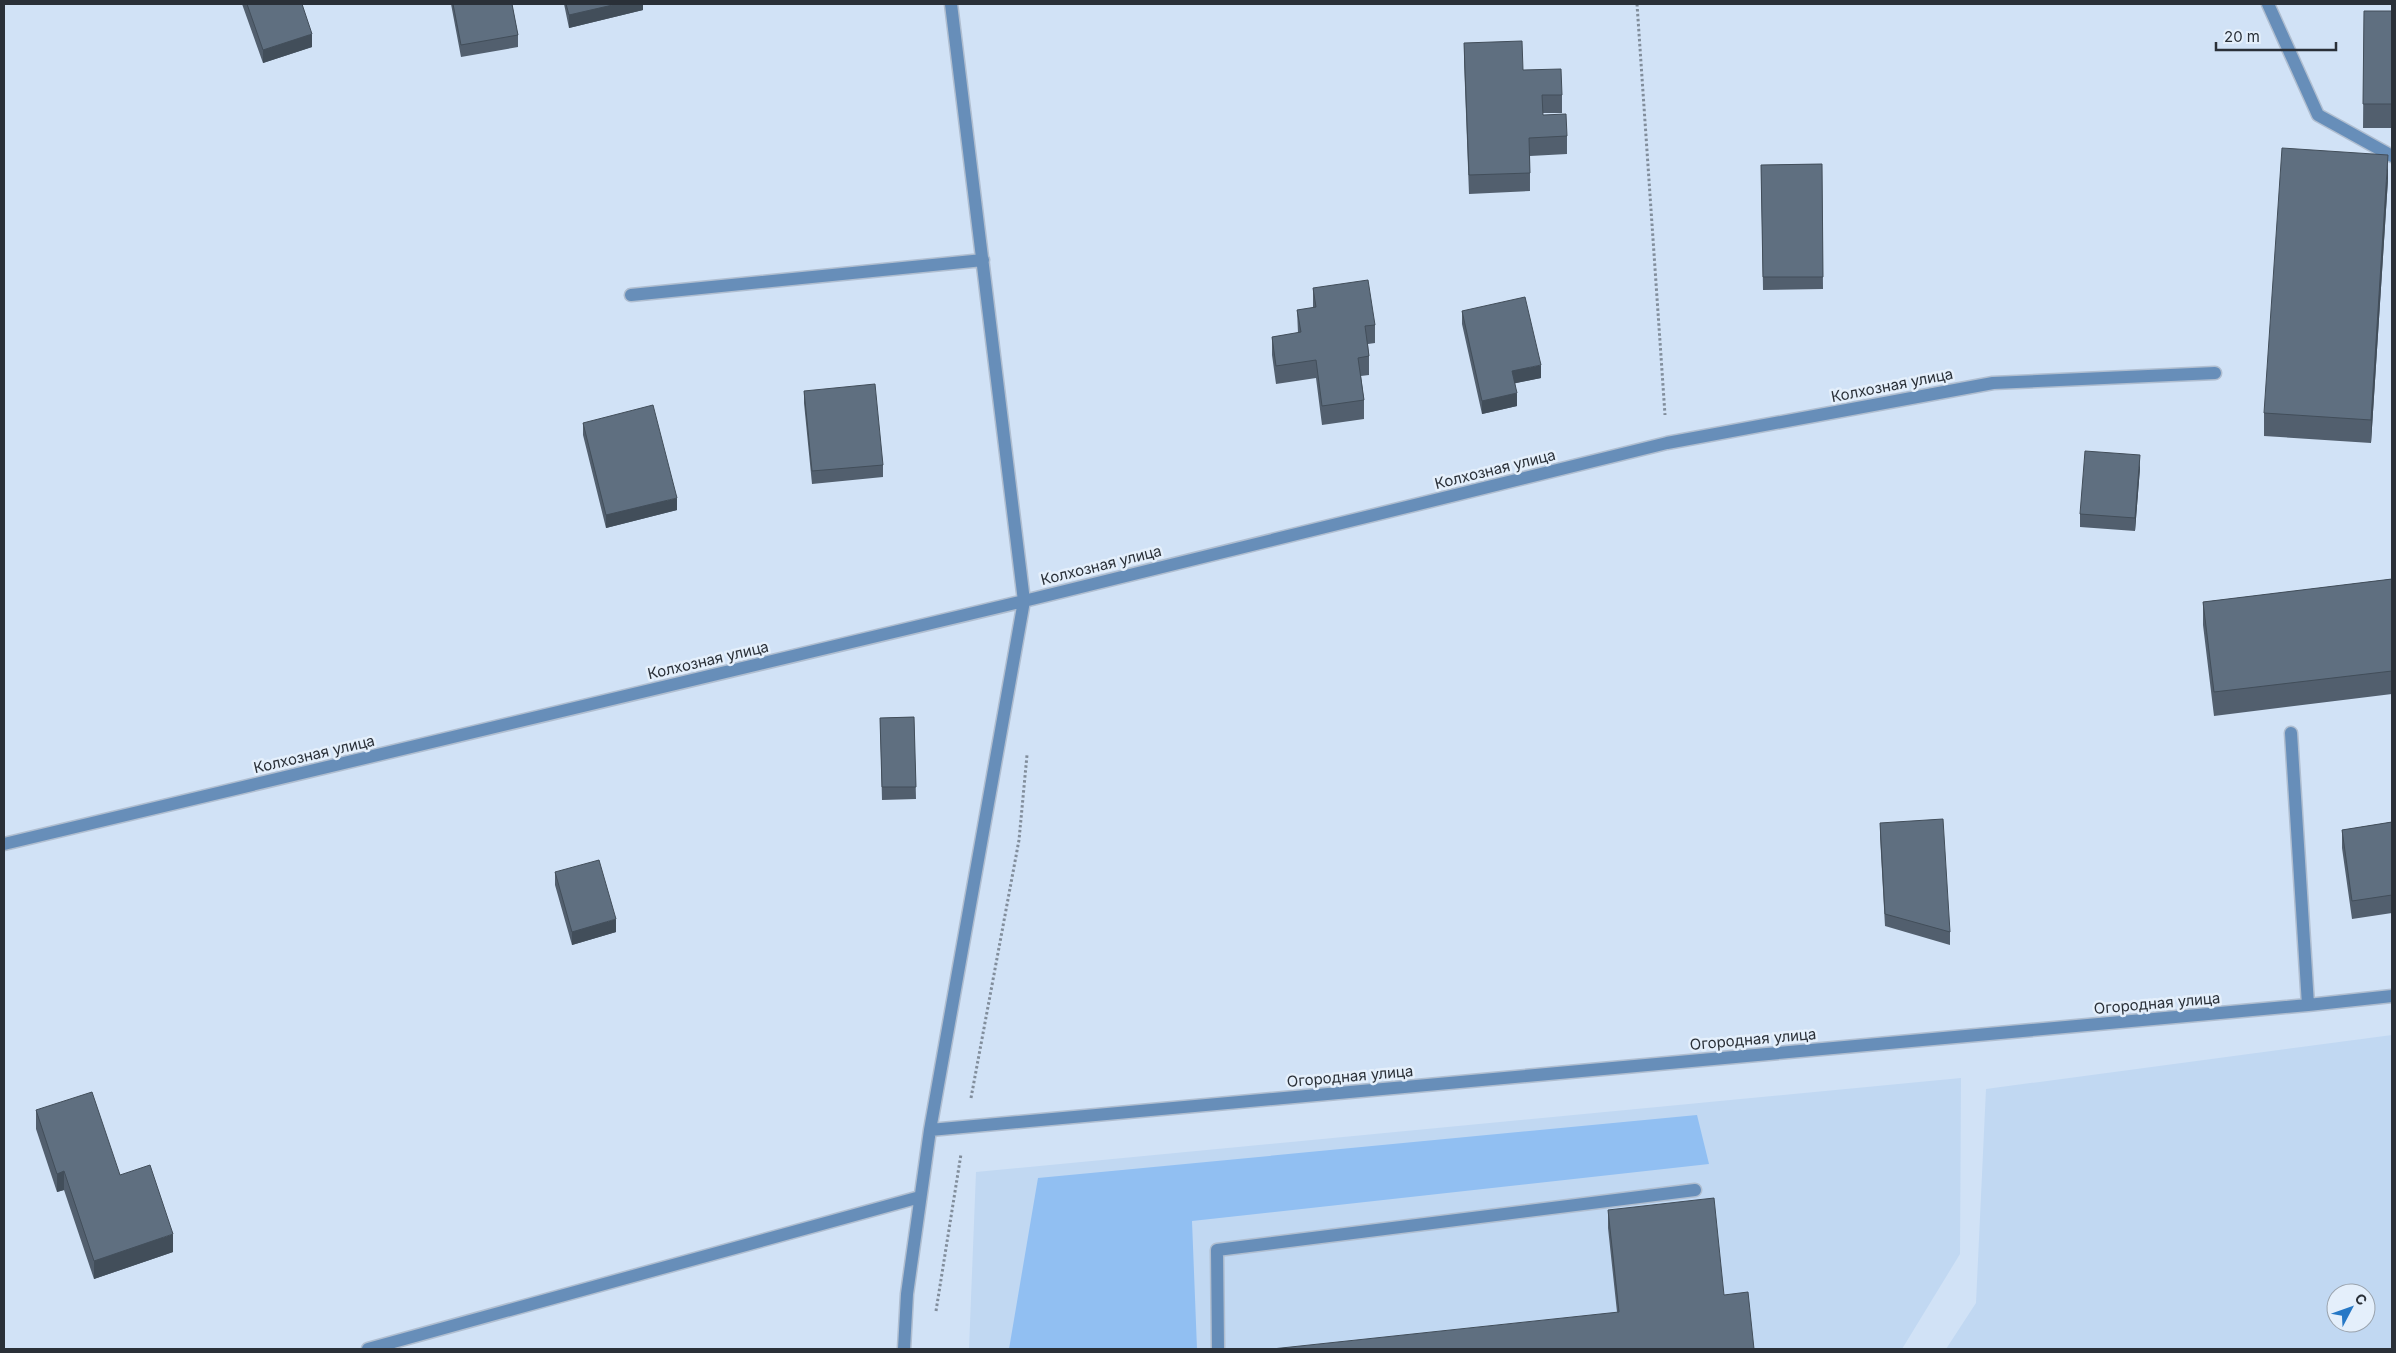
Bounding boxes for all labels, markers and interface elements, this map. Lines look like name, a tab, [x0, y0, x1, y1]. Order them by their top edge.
scale bar	[2216, 20, 2336, 52]
text: 20 m	[2224, 27, 2260, 46]
street label: Колхозная улица	[1829, 364, 1955, 406]
street label: Колхозная улица	[1433, 445, 1557, 493]
street label: Колхозная улица	[1039, 541, 1163, 589]
street label: Колхозная улица	[646, 637, 770, 683]
street label: Колхозная улица	[252, 731, 376, 777]
street label: Огородная улица	[2093, 988, 2221, 1018]
street label: Огородная улица	[1689, 1024, 1817, 1054]
street label: Огородная улица	[1286, 1061, 1414, 1091]
north arrow	[2326, 1283, 2376, 1333]
text: С	[2351, 1290, 2371, 1309]

